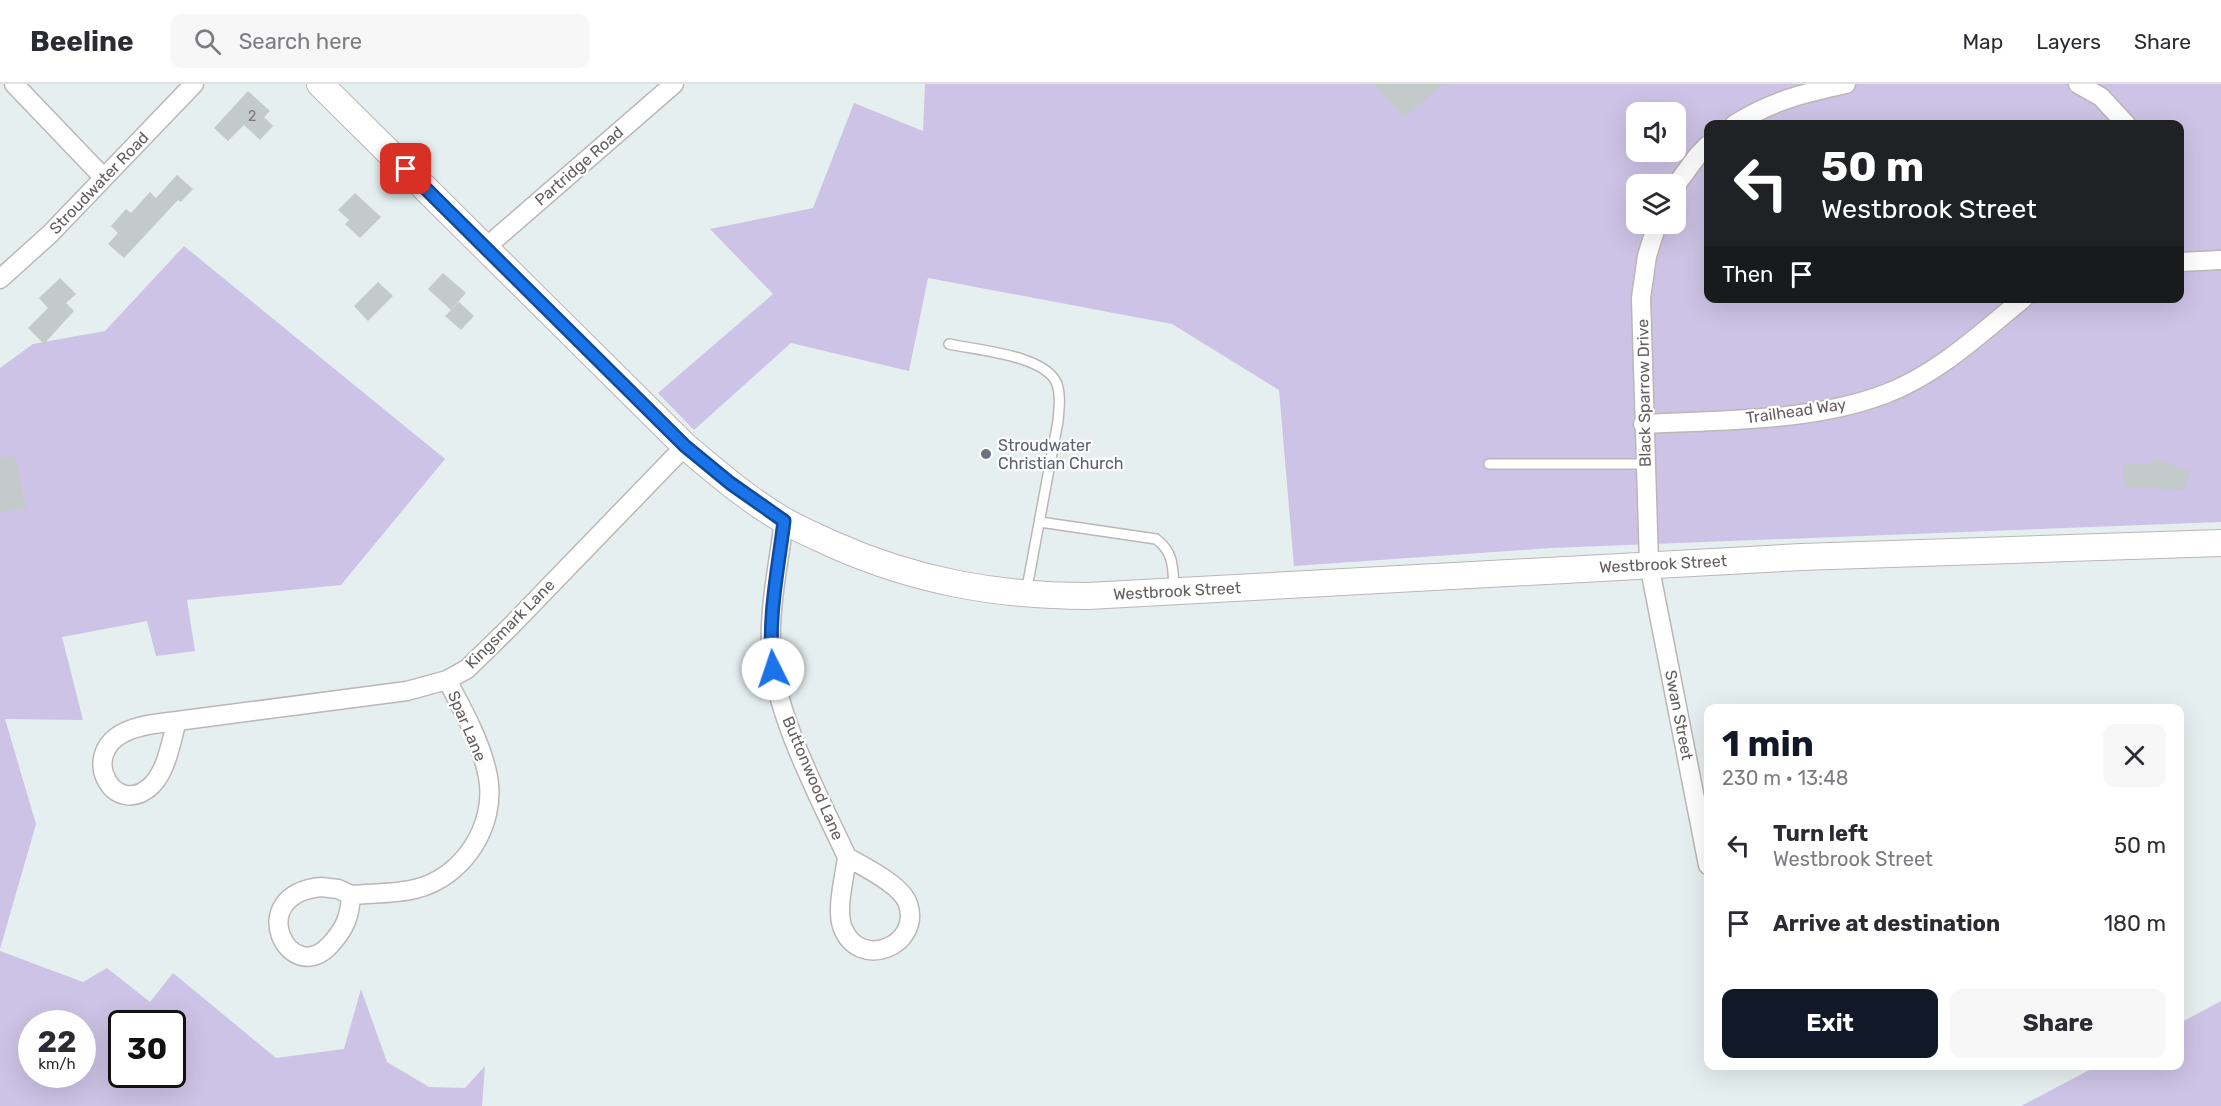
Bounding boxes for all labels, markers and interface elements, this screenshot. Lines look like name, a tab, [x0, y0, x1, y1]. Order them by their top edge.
search box	[170, 14, 590, 68]
text: Beeline	[30, 25, 134, 58]
icon: search	[191, 25, 224, 58]
text: Search here	[239, 28, 362, 55]
text: Map	[1962, 29, 2003, 54]
text: Layers	[2036, 29, 2101, 54]
text: Share	[2134, 29, 2191, 54]
map controls	[1626, 102, 1686, 234]
button: sound	[1626, 102, 1686, 162]
house number: 2	[248, 108, 256, 125]
street label: Partridge Road	[531, 122, 627, 210]
street label: Stroudwater Road	[45, 128, 153, 238]
text: 50 m	[1821, 142, 1924, 192]
pin	[380, 143, 431, 194]
icon: left	[1722, 144, 1800, 222]
icon: arrive	[389, 152, 422, 185]
button: layers	[1626, 174, 1686, 234]
text: Westbrook Street	[1821, 193, 2037, 225]
icon: arrive	[1785, 258, 1818, 291]
text: Then	[1722, 261, 1773, 288]
street label: Black Sparrow Drive	[1633, 319, 1655, 467]
street label: Trailhead Way	[1745, 395, 1848, 427]
place label: Stroudwater Christian Church	[998, 436, 1124, 473]
marker: Stroudwater Christian Church	[979, 447, 993, 461]
street label: Westbrook Street	[1599, 551, 1727, 577]
street label: Kingsmark Lane	[461, 575, 559, 673]
street label: Westbrook Street	[1113, 578, 1241, 604]
position arrow	[741, 637, 805, 701]
street label: Swan Street	[1661, 668, 1697, 762]
street label: Spar Lane	[444, 688, 490, 764]
street label: Buttonwood Lane	[778, 713, 848, 843]
text: 1 min	[1722, 722, 1814, 765]
button: close	[2103, 724, 2166, 787]
text: 230 m · 13:48	[1722, 766, 1848, 790]
text: Turn left	[1773, 820, 1868, 847]
icon: left	[1722, 829, 1755, 862]
text: 50 m	[2114, 832, 2166, 859]
text: Westbrook Street	[1773, 847, 1933, 871]
icon: arrive	[1722, 907, 1755, 940]
text: Arrive at destination	[1773, 910, 2000, 937]
text: 180 m	[2104, 910, 2166, 937]
button: Exit	[1722, 989, 1938, 1058]
button: Share	[1950, 989, 2166, 1058]
speed limit sign: 30	[108, 1010, 186, 1088]
text: 22	[38, 1024, 77, 1060]
text: km/h	[38, 1055, 76, 1073]

